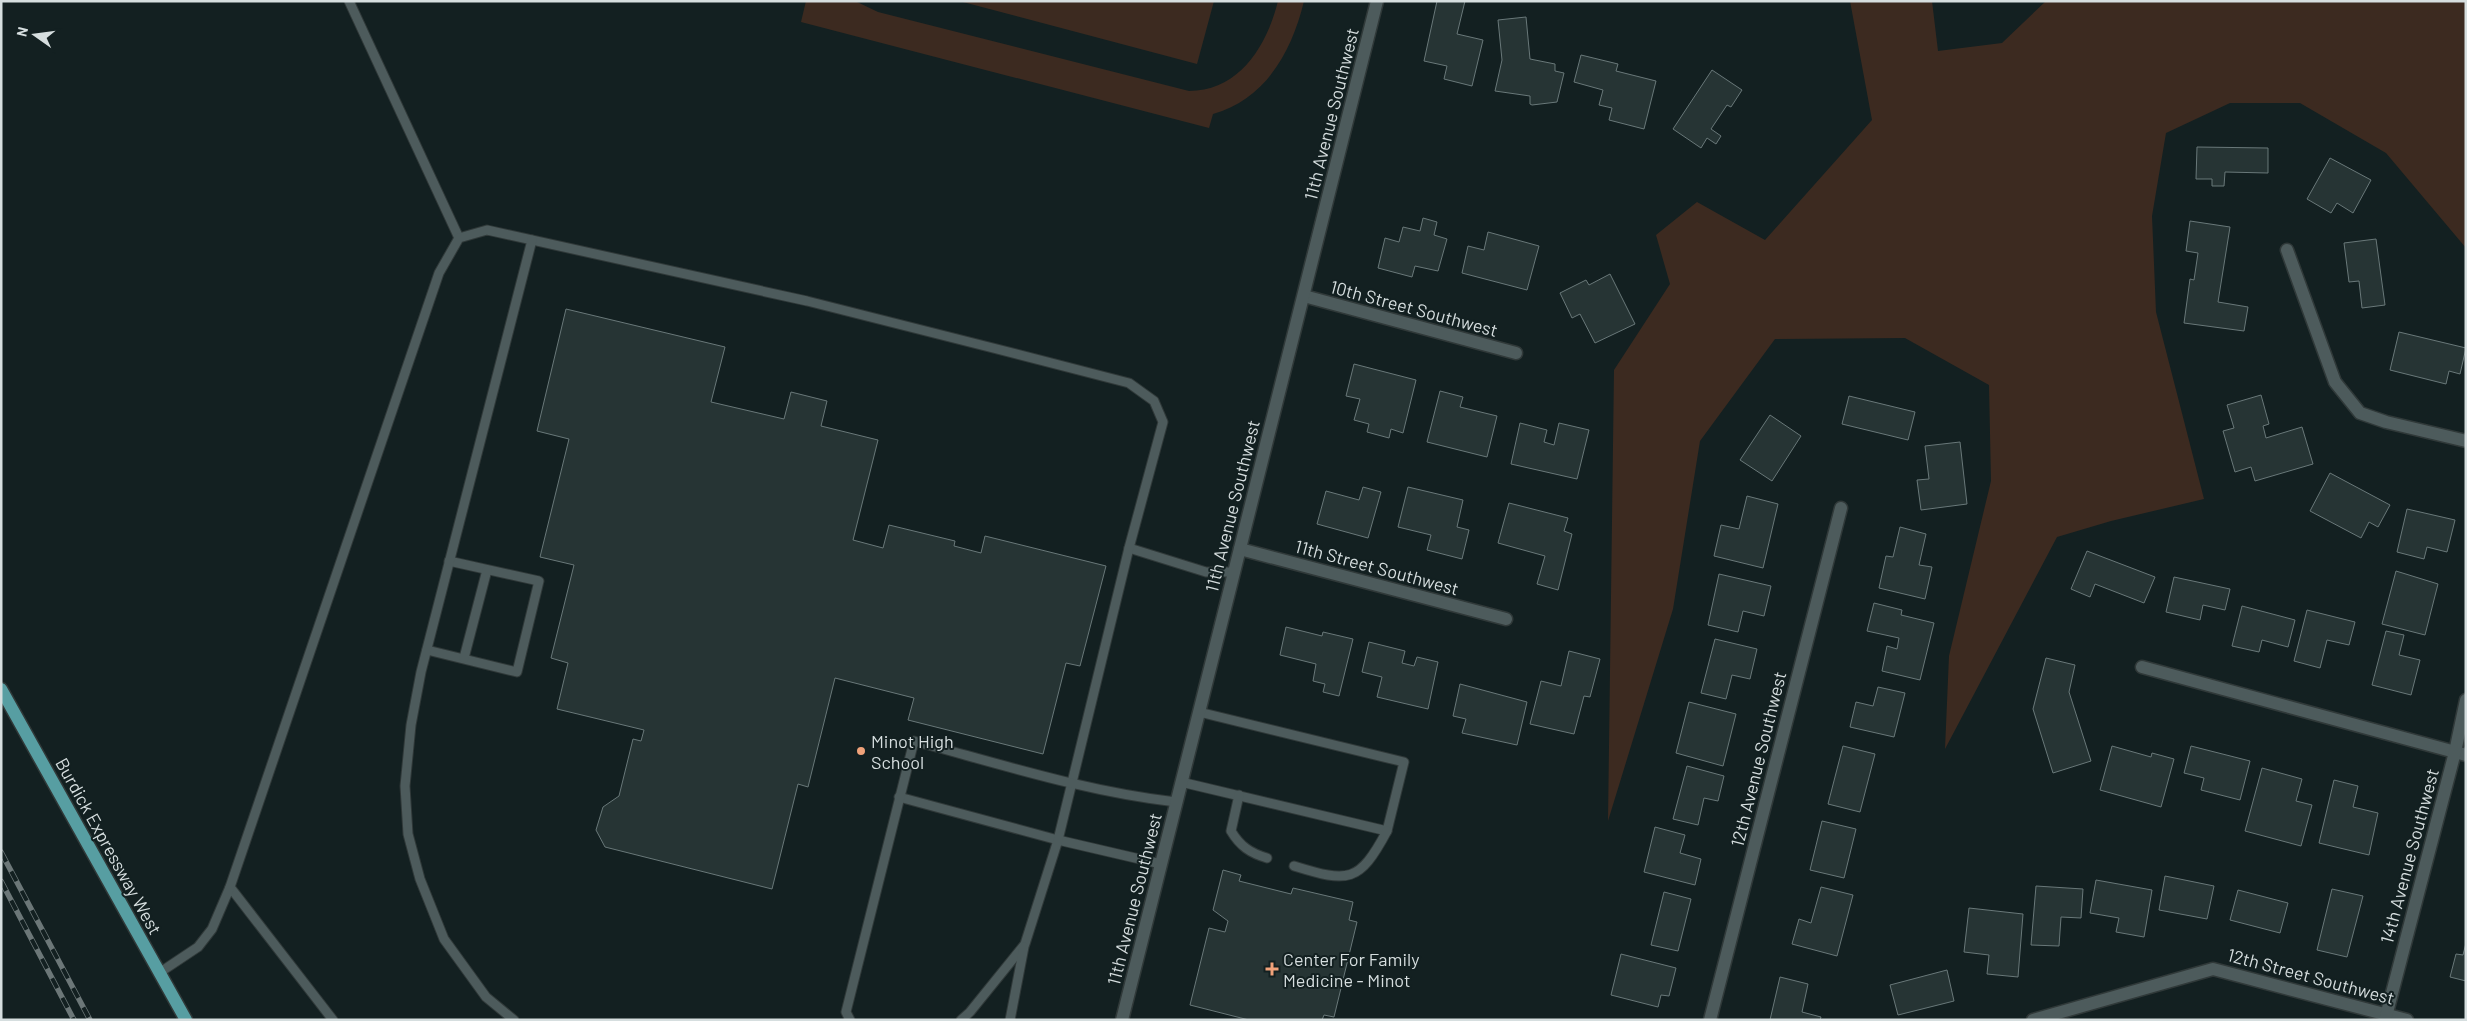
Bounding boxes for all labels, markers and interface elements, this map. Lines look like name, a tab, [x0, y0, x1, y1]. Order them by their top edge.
north arrow	[10, 10, 60, 60]
text: N	[13, 25, 31, 38]
street label: 11th Avenue Southwest	[1299, 26, 1363, 202]
street label: 10th Street Southwest	[1328, 275, 1500, 341]
street label: 11th Avenue Southwest	[1200, 418, 1264, 594]
street label: 11th Street Southwest	[1293, 535, 1461, 599]
street label: 12th Avenue Southwest	[1726, 669, 1790, 849]
place label: Minot High School	[871, 730, 954, 773]
marker: Minot High School	[855, 745, 867, 757]
street label: Burdick Expressway West	[51, 754, 167, 938]
street label: 14th Avenue Southwest	[2375, 766, 2443, 946]
street label: 11th Avenue Southwest	[1102, 811, 1166, 987]
street label: 12th Street Southwest	[2225, 943, 2397, 1009]
place label: Center For Family Medicine - Minot	[1283, 948, 1419, 991]
marker: Center For Family Medicine - Minot	[1265, 962, 1279, 976]

